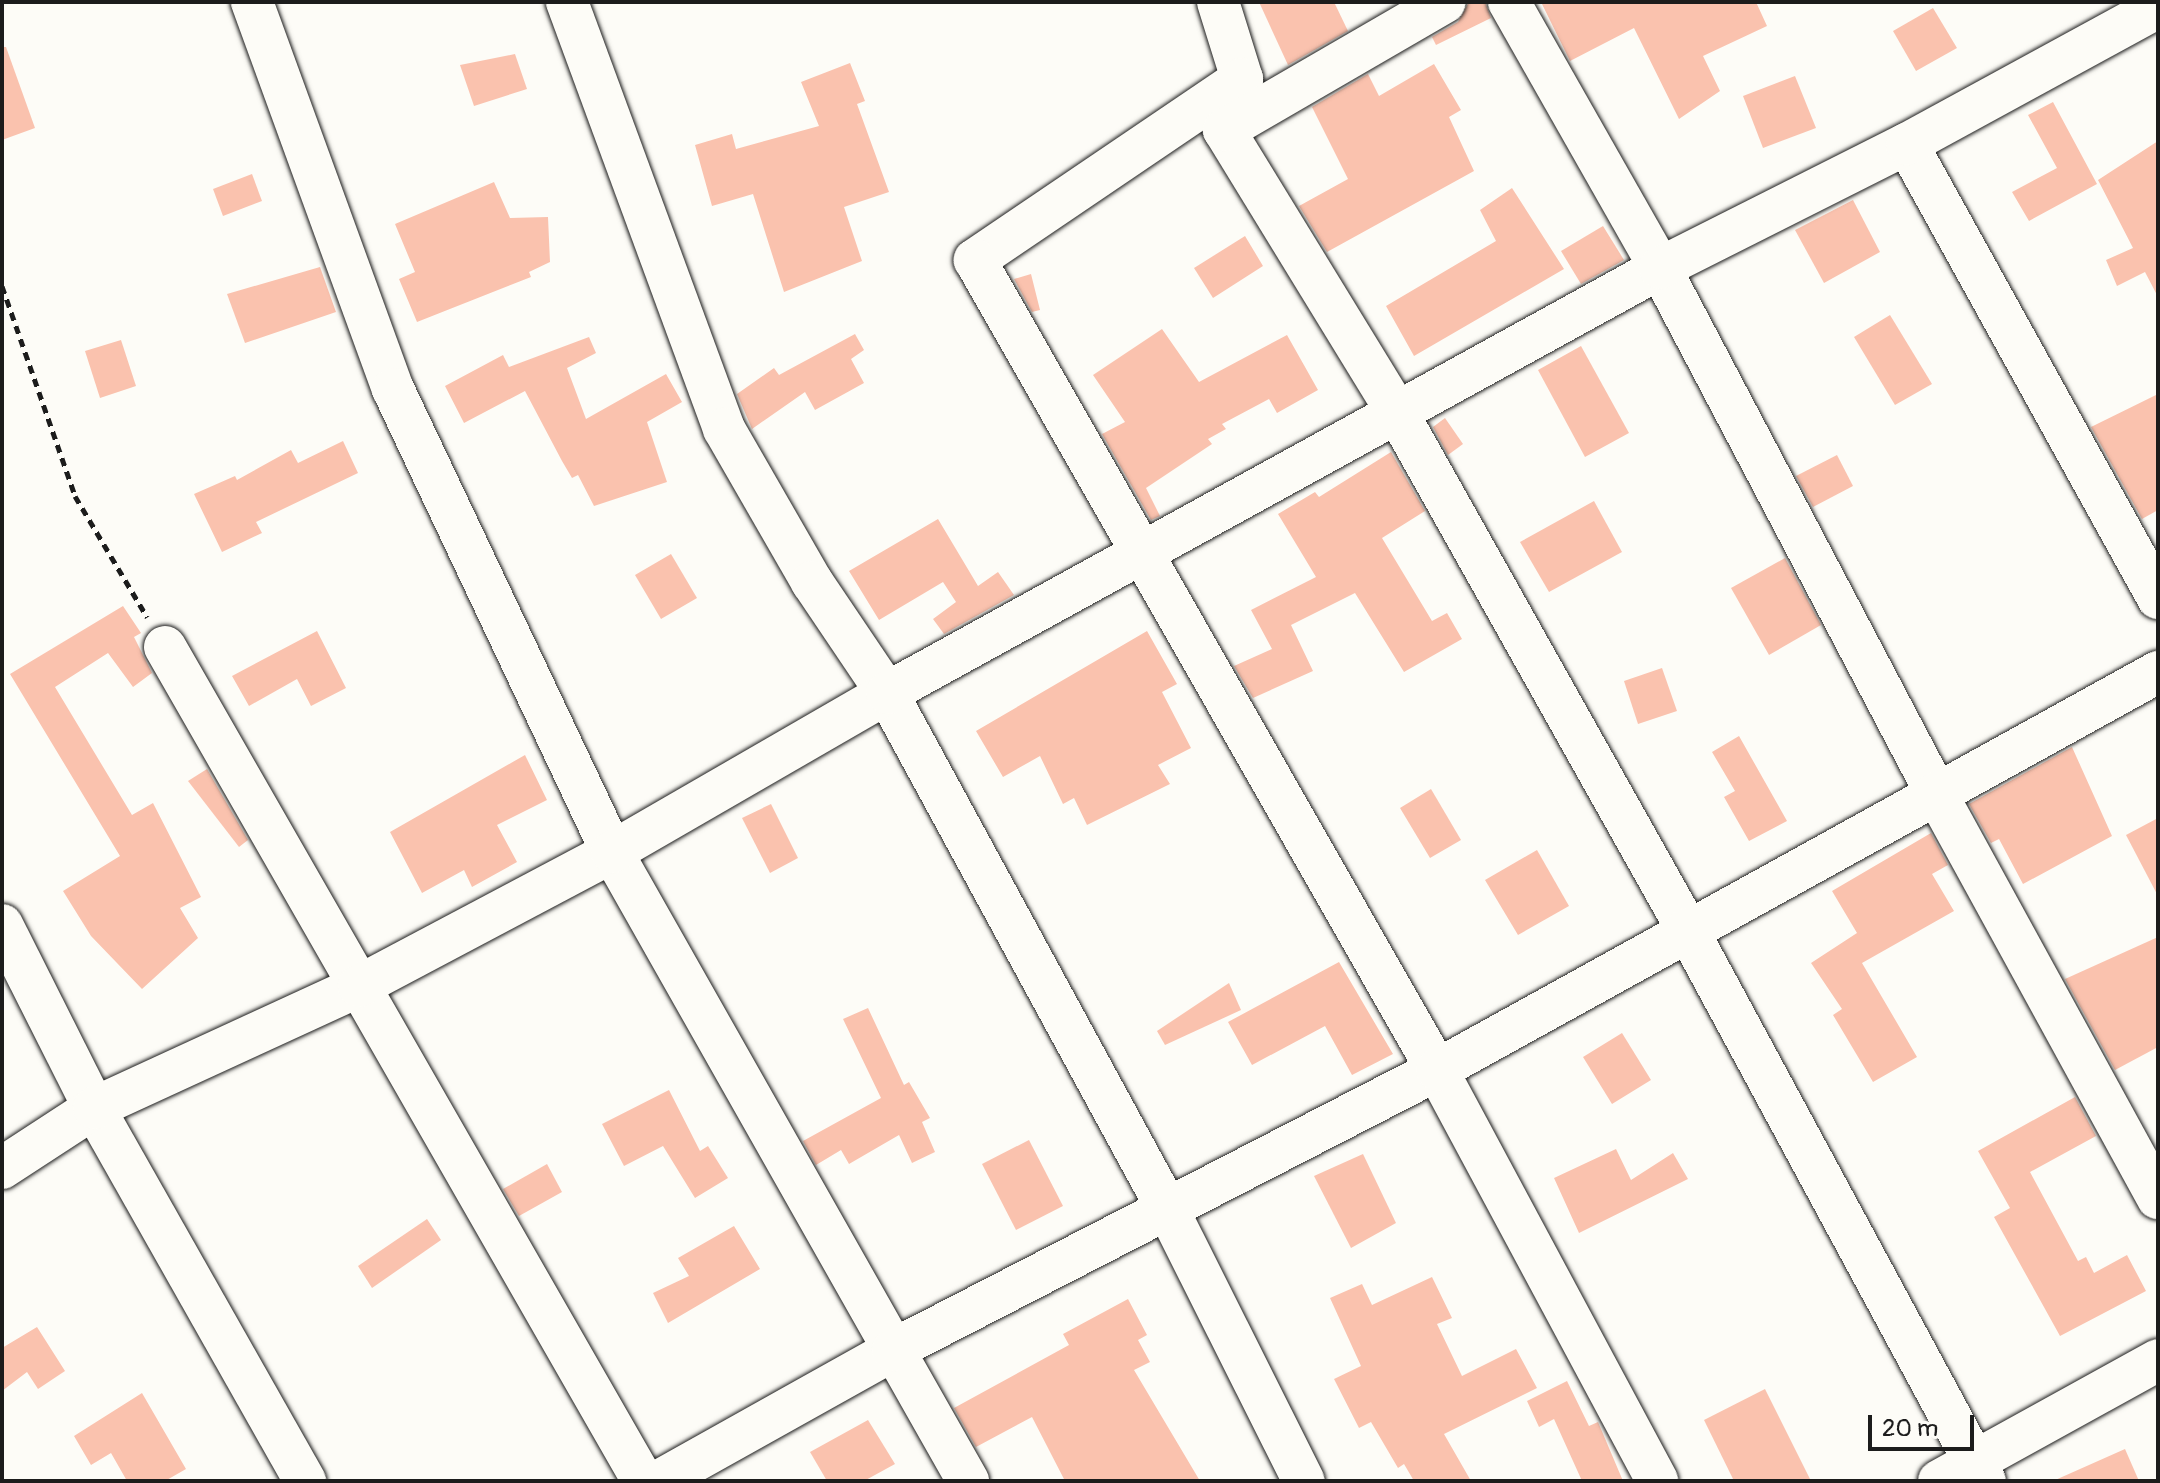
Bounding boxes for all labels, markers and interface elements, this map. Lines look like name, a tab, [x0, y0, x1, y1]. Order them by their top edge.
scale bar	[1872, 1399, 1978, 1449]
text: 20 m	[1882, 1414, 1938, 1443]

